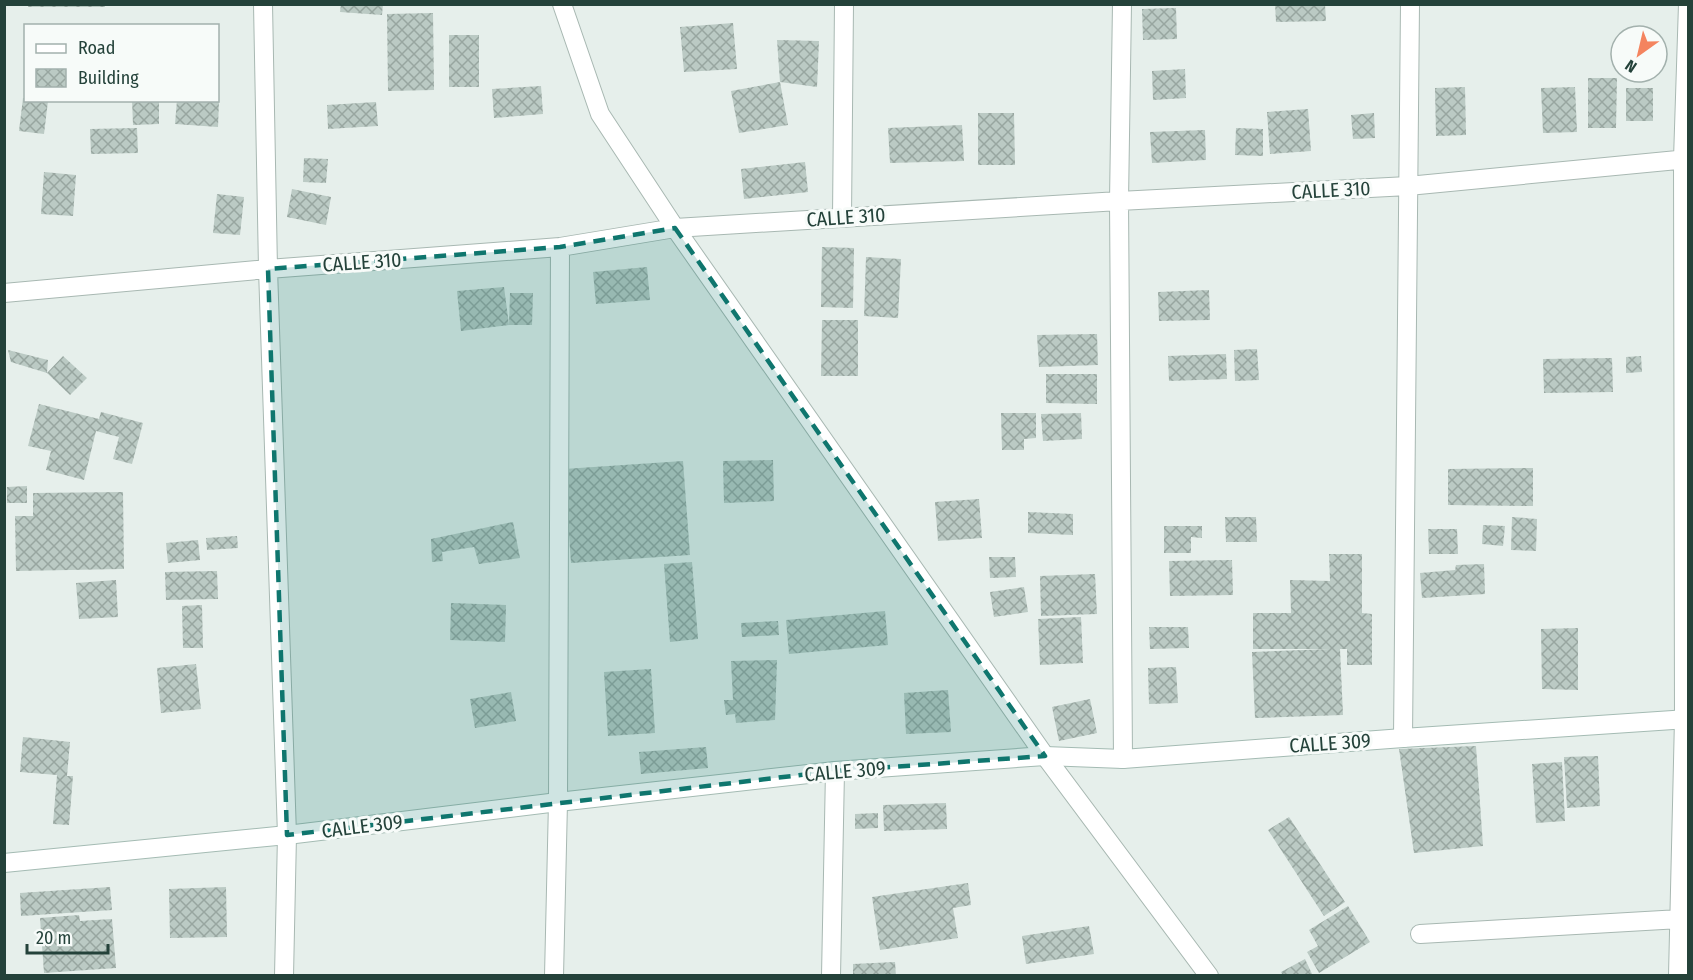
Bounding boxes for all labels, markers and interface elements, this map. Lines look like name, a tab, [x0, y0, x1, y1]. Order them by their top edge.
legend	[24, 24, 219, 102]
north arrow	[1609, 24, 1669, 84]
text: Road	[78, 37, 115, 59]
text: N	[1622, 55, 1640, 77]
text: Building	[78, 67, 139, 89]
street label: CALLE 310	[1291, 176, 1371, 204]
street label: CALLE 310	[806, 202, 886, 232]
street label: CALLE 310	[322, 247, 402, 277]
street label: CALLE 309	[1289, 728, 1371, 758]
street label: CALLE 309	[803, 755, 887, 787]
street label: CALLE 309	[320, 809, 404, 843]
scale bar	[27, 917, 108, 955]
text: 20 m	[36, 927, 71, 949]

